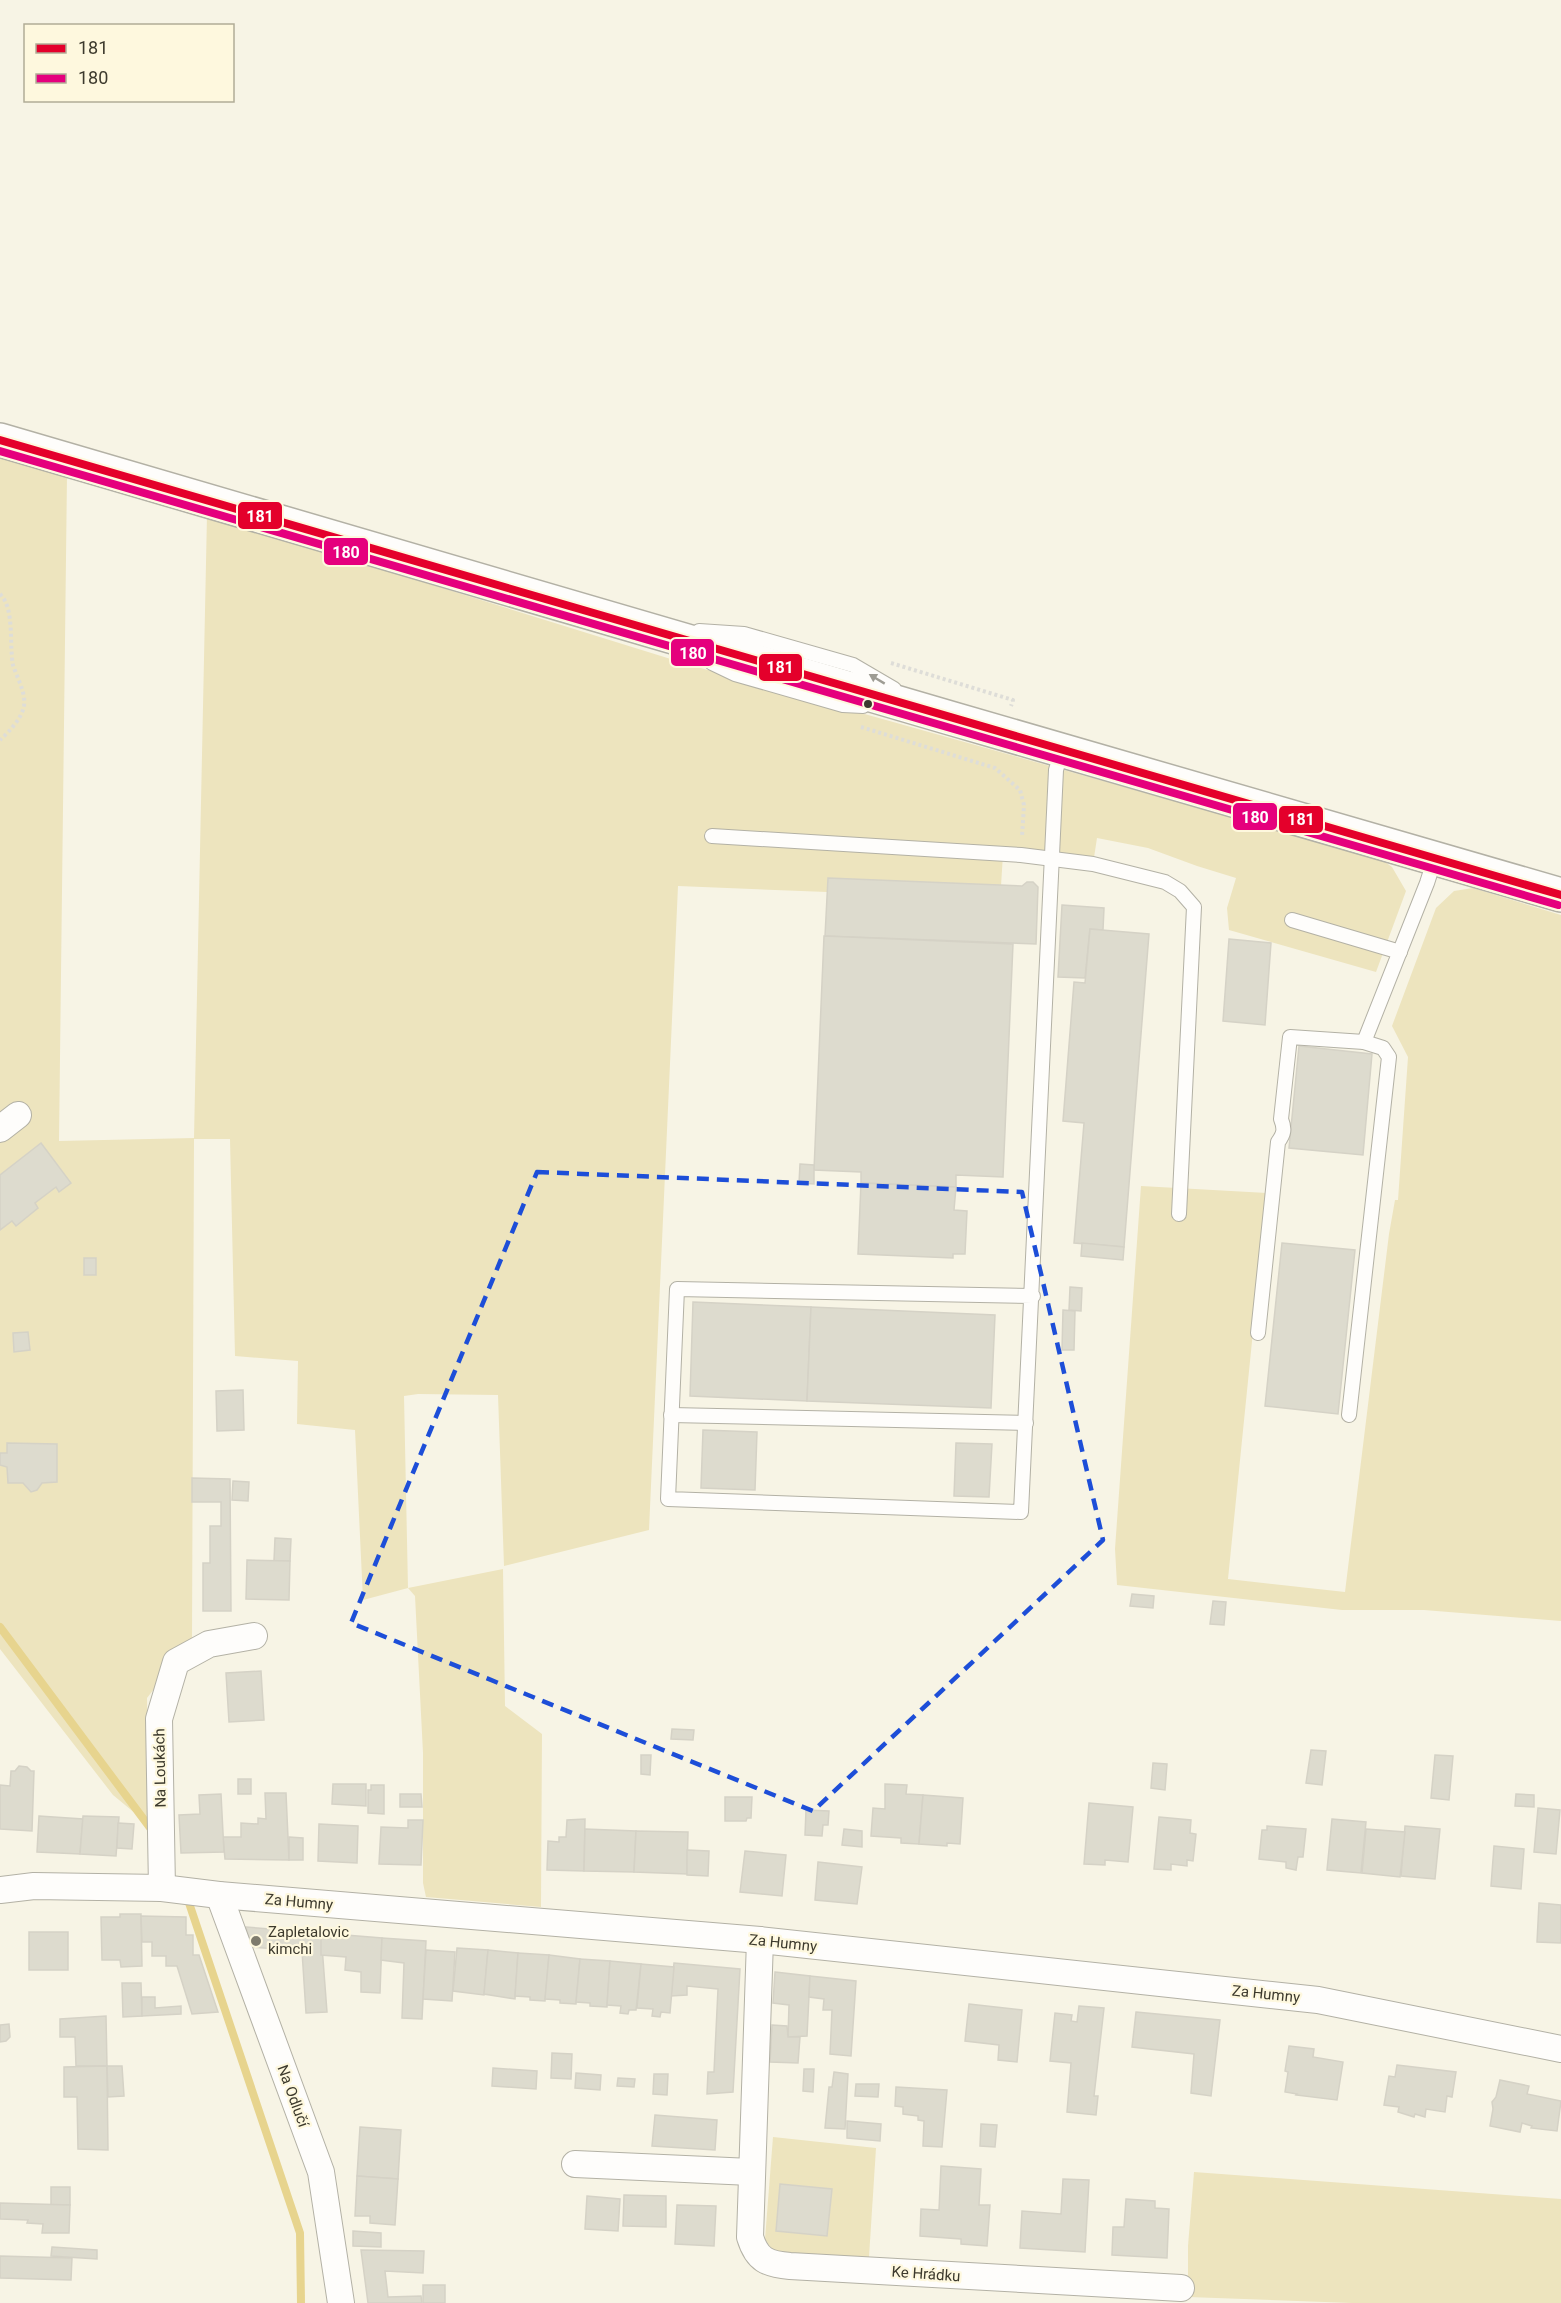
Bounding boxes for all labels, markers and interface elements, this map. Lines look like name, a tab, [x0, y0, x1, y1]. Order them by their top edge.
legend	[24, 24, 234, 102]
text: 181	[78, 37, 108, 58]
text: 180	[78, 67, 108, 88]
line badge: 181	[237, 501, 283, 530]
text: 181	[246, 507, 274, 526]
line badge: 180	[323, 537, 369, 566]
text: 180	[332, 543, 360, 562]
line badge: 180	[670, 638, 715, 667]
text: 180	[679, 644, 707, 663]
line badge: 181	[758, 653, 803, 682]
text: 181	[766, 658, 794, 677]
one-way arrow	[868, 674, 885, 684]
unlabelled marker	[862, 698, 874, 710]
line badge: 180	[1232, 802, 1278, 831]
line badge: 181	[1278, 805, 1324, 834]
text: 180	[1241, 808, 1269, 827]
text: 181	[1287, 810, 1315, 829]
street label: Na Loukách	[150, 1728, 170, 1808]
street label: Za Humny	[264, 1890, 334, 1914]
place label: Zapletalovic kimchi	[268, 1923, 349, 1958]
street label: Za Humny	[748, 1930, 818, 1956]
marker: Zapletalovic kimchi	[249, 1934, 263, 1948]
street label: Za Humny	[1231, 1981, 1301, 2007]
street label: Na Odlučí	[273, 2062, 313, 2131]
street label: Ke Hrádku	[891, 2263, 961, 2285]

